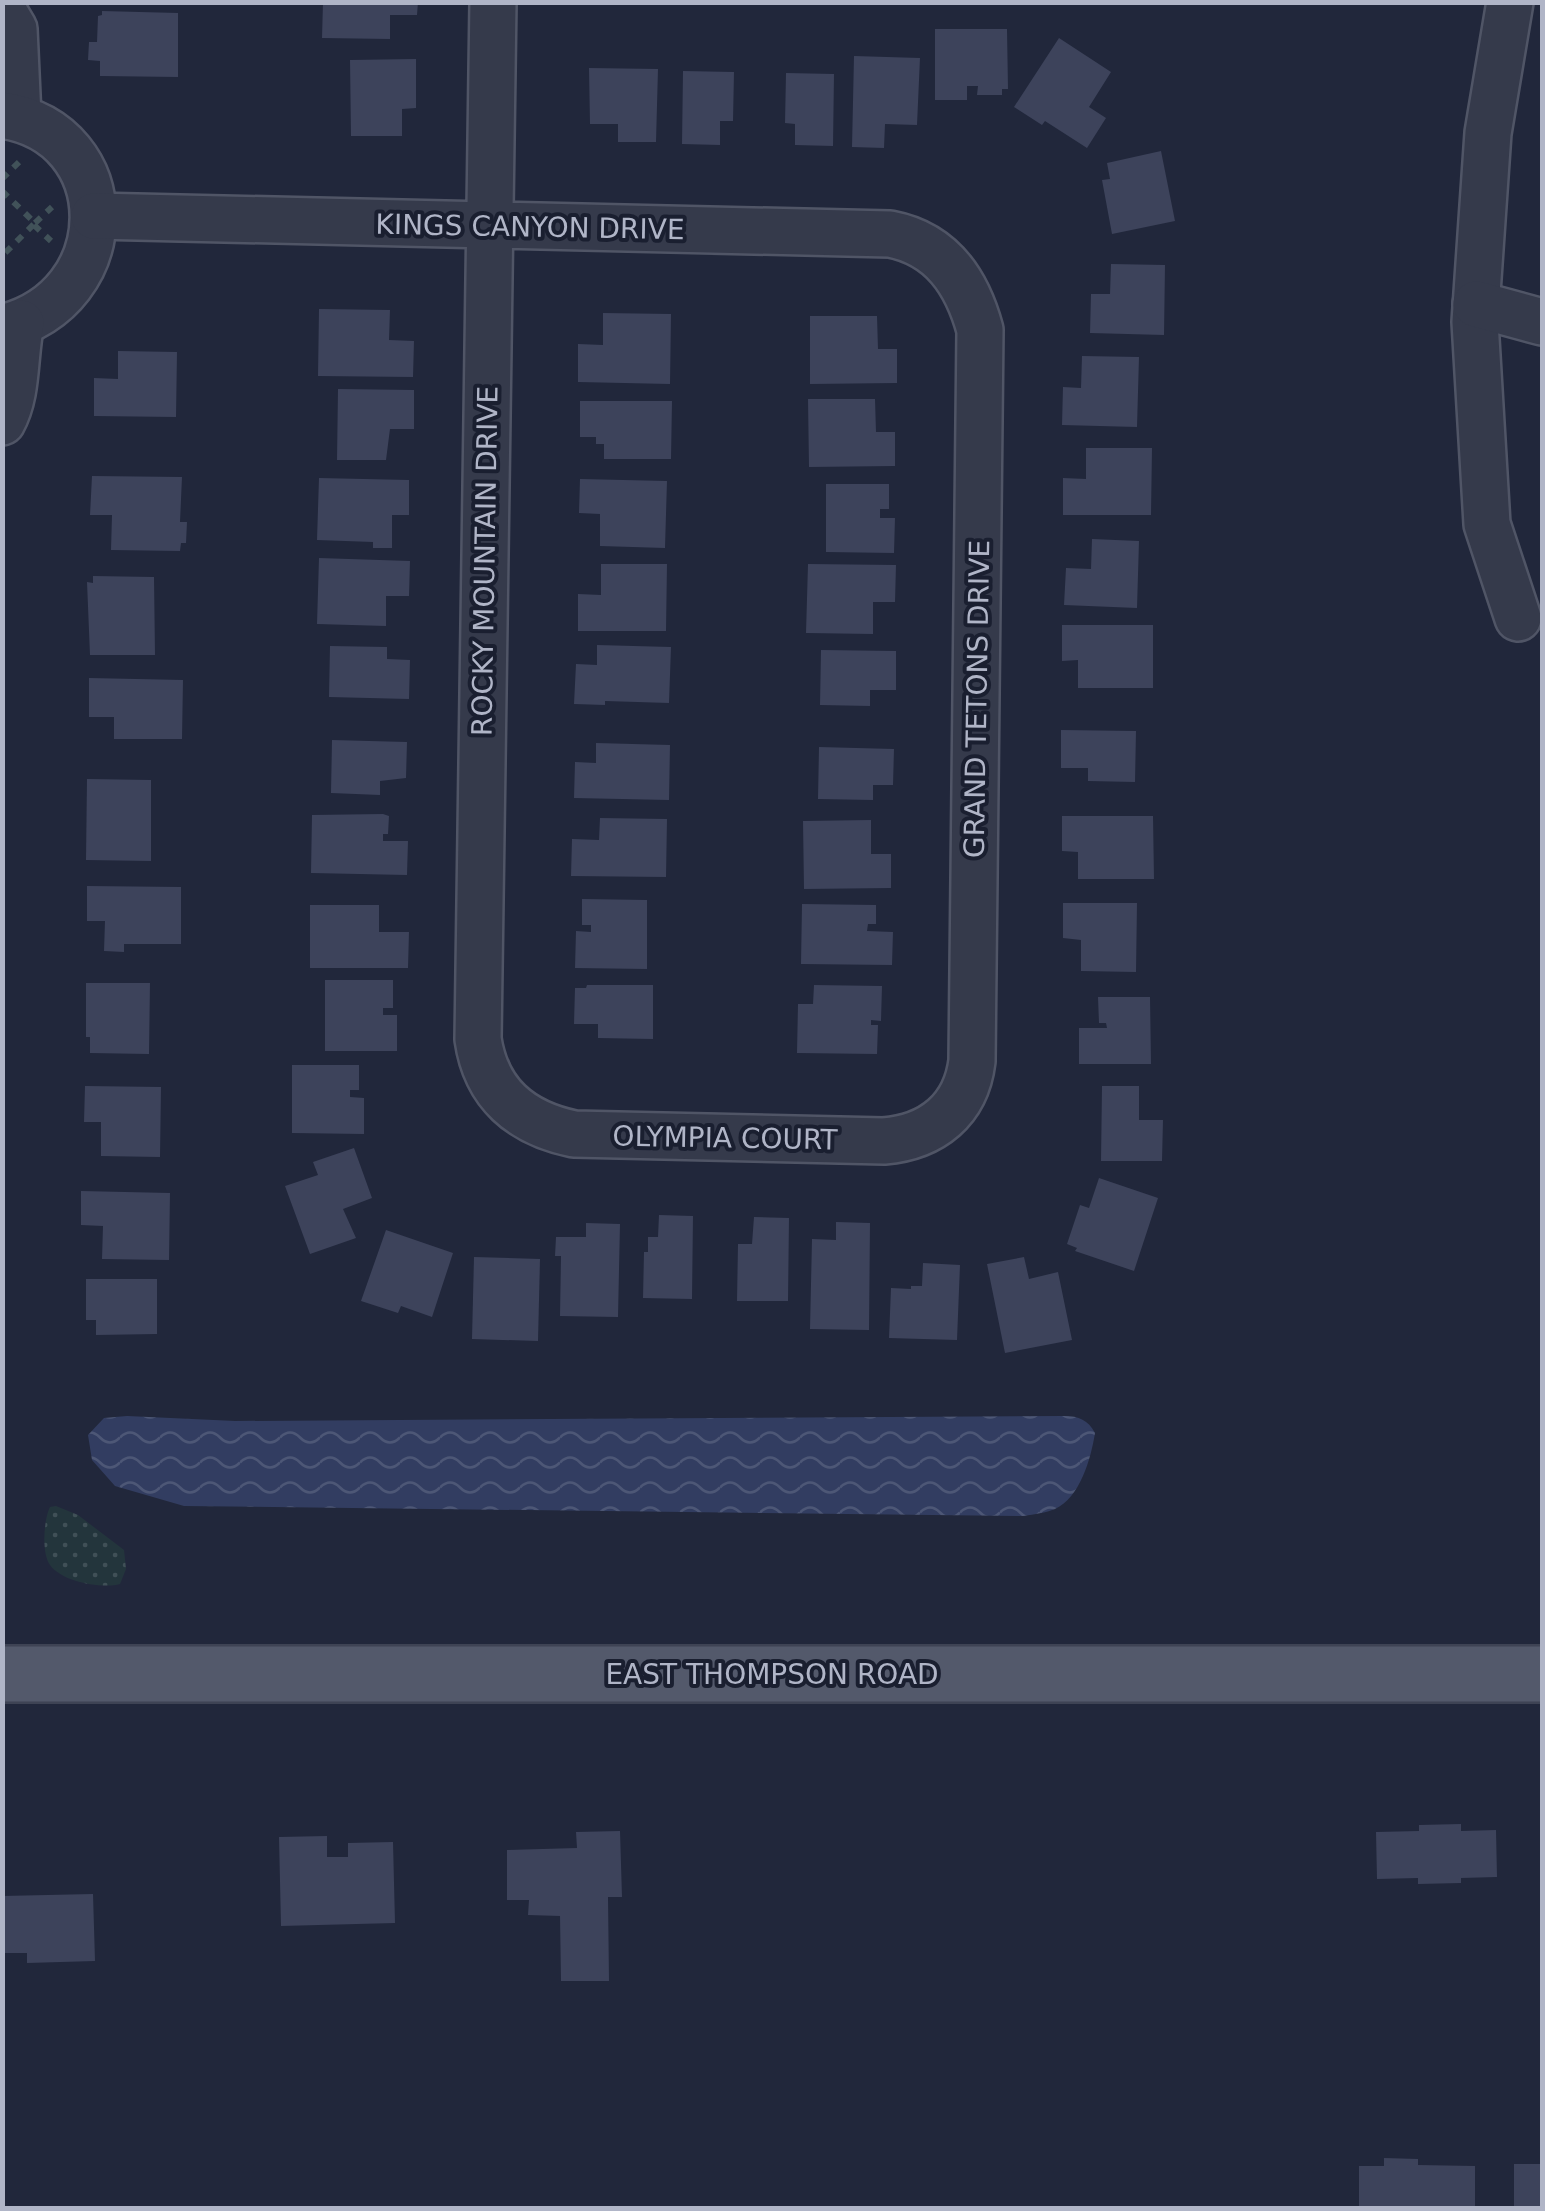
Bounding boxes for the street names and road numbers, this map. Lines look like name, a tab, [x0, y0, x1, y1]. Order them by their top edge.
street label: KINGS CANYON DRIVE	[375, 208, 685, 246]
street label: ROCKY MOUNTAIN DRIVE	[465, 386, 505, 736]
street label: GRAND TETONS DRIVE	[958, 540, 996, 858]
street label: OLYMPIA COURT	[612, 1120, 839, 1156]
street label: EAST THOMPSON ROAD	[605, 1658, 939, 1691]

